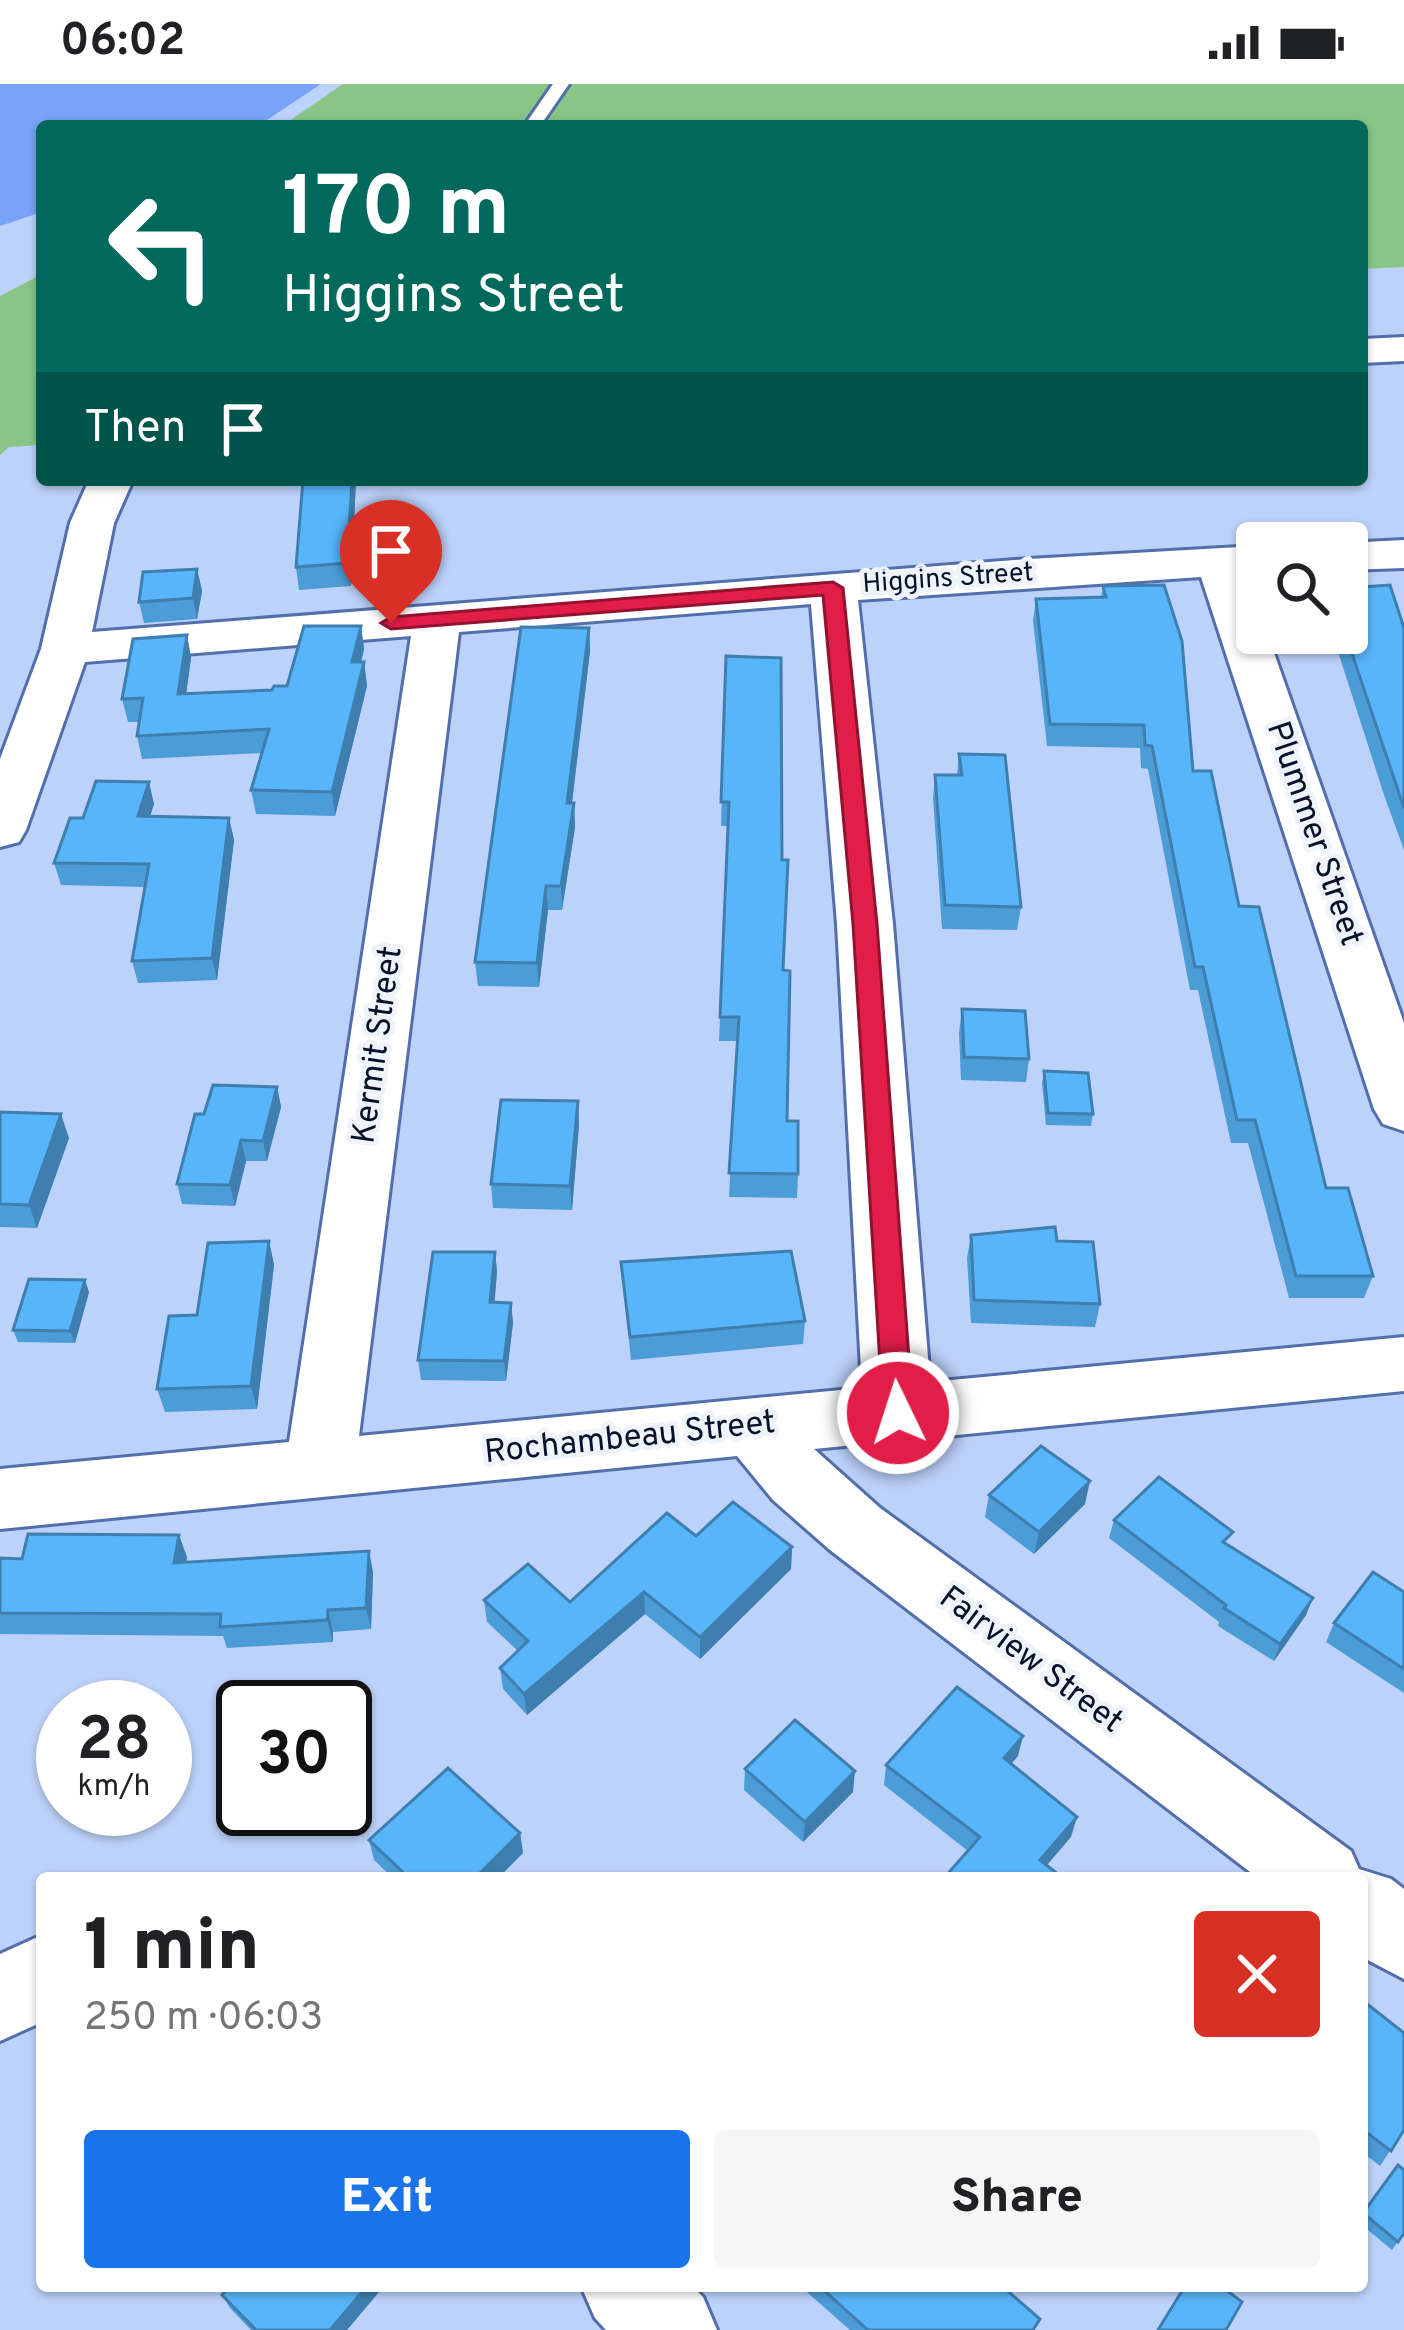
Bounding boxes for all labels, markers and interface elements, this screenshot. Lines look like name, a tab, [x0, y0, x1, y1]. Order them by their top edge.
text: 06:02	[60, 14, 185, 71]
text: 170 m	[282, 159, 510, 265]
icon: left	[84, 168, 240, 324]
text: Higgins Street	[282, 263, 625, 332]
icon: arrive	[210, 396, 276, 462]
text: Then	[84, 401, 186, 458]
pin	[340, 500, 442, 623]
icon: arrive	[358, 518, 424, 584]
map controls	[1236, 522, 1368, 654]
button: search	[1236, 522, 1368, 654]
street label: Higgins Street	[861, 556, 1035, 602]
street label: Plummer Street	[1255, 716, 1371, 952]
street label: Kermit Street	[344, 943, 414, 1147]
position arrow	[835, 1350, 961, 1476]
street label: Rochambeau Street	[482, 1403, 778, 1475]
street label: Fairview Street	[930, 1578, 1130, 1744]
speed limit sign: 30	[216, 1680, 372, 1836]
text: 28	[77, 1705, 151, 1781]
text: km/h	[78, 1769, 150, 1806]
text: 1 min	[84, 1904, 260, 1996]
button: close	[1194, 1911, 1320, 2037]
text: 250 m · 06:03	[84, 1995, 323, 2044]
button: Exit	[84, 2130, 690, 2268]
button: Share	[714, 2130, 1320, 2268]

